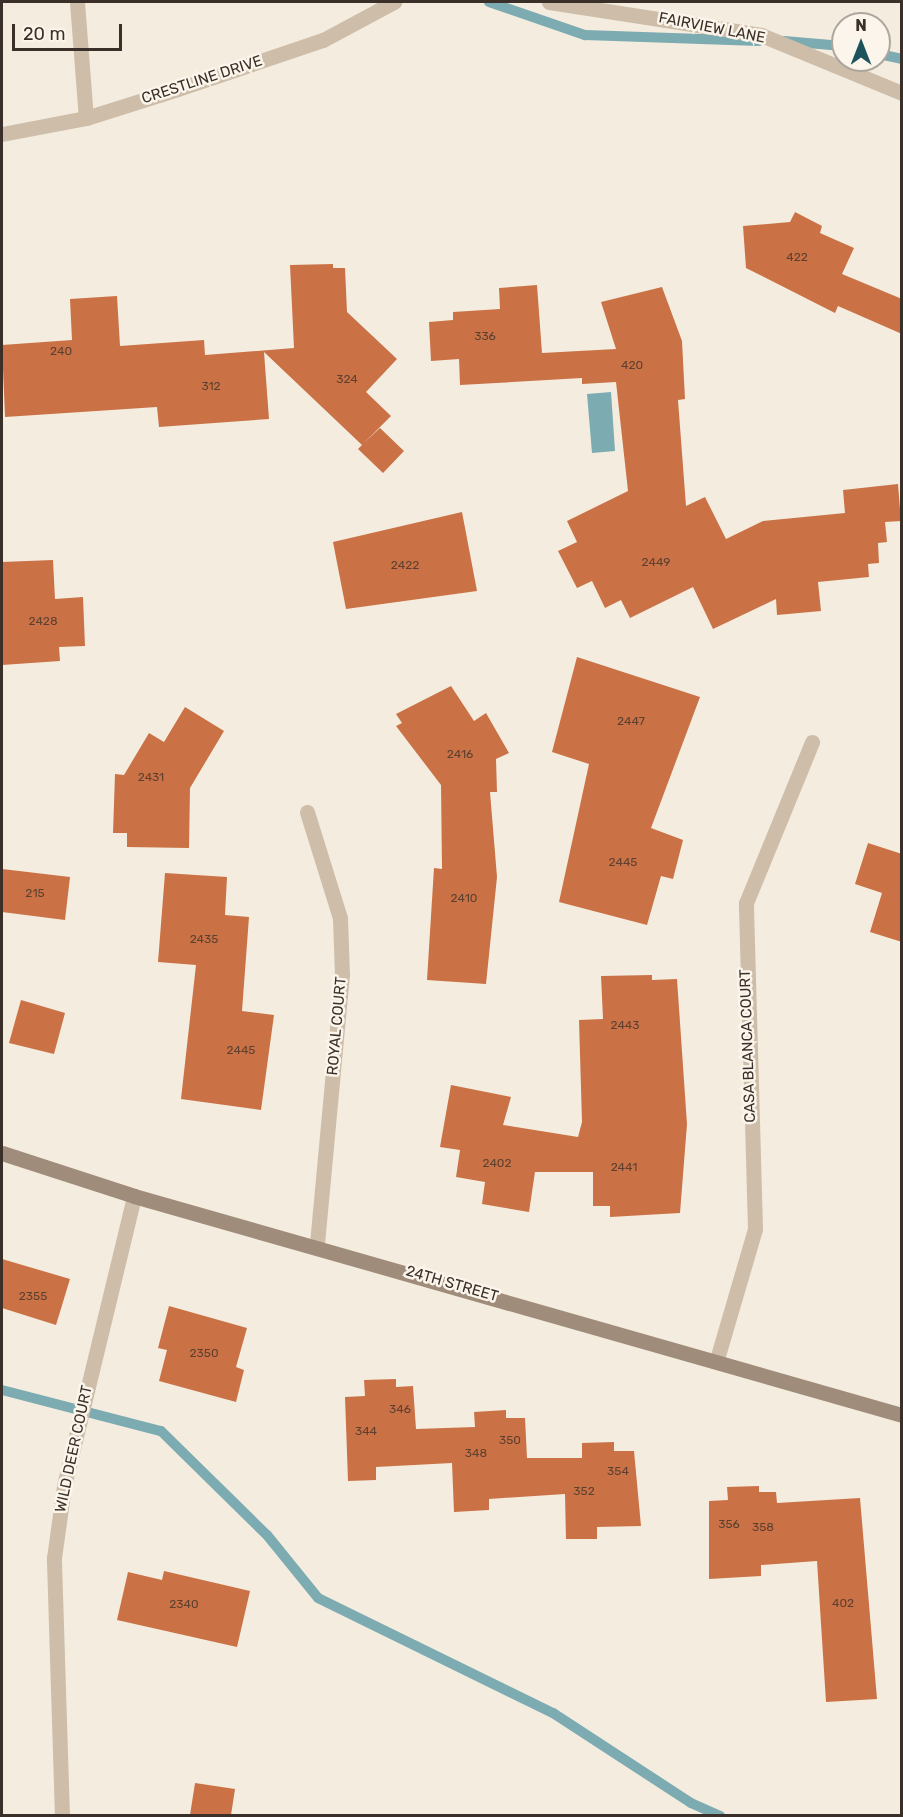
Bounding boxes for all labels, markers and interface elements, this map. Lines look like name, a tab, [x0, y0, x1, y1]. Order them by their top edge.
street label: FAIRVIEW LANE	[657, 9, 767, 47]
scale bar	[15, 12, 124, 50]
north arrow	[831, 12, 891, 72]
text: N	[855, 16, 867, 35]
text: 20 m	[23, 23, 65, 45]
street label: CRESTLINE DRIVE	[139, 52, 265, 108]
house number: 422	[786, 251, 808, 265]
house number: 336	[474, 330, 496, 344]
house number: 240	[50, 345, 72, 359]
house number: 420	[621, 359, 643, 373]
house number: 324	[336, 373, 358, 387]
house number: 312	[201, 380, 221, 394]
house number: 2449	[642, 556, 670, 570]
house number: 2422	[391, 559, 419, 573]
house number: 2428	[28, 615, 58, 629]
house number: 2447	[617, 715, 645, 729]
house number: 2416	[447, 748, 473, 762]
house number: 2431	[138, 771, 164, 785]
house number: 2445	[609, 856, 637, 870]
house number: 215	[25, 887, 45, 901]
house number: 2410	[451, 892, 477, 906]
house number: 2435	[190, 933, 218, 947]
street label: CASA BLANCA COURT	[736, 969, 760, 1123]
street label: ROYAL COURT	[324, 976, 350, 1076]
house number: 2443	[610, 1019, 640, 1033]
house number: 2445	[227, 1044, 255, 1058]
house number: 2402	[482, 1157, 512, 1171]
house number: 2441	[611, 1161, 637, 1175]
street label: 24TH STREET	[404, 1262, 500, 1306]
house number: 2355	[19, 1290, 47, 1304]
house number: 2350	[189, 1347, 219, 1361]
street label: WILD DEER COURT	[52, 1384, 96, 1514]
house number: 346	[389, 1403, 411, 1417]
house number: 344	[355, 1425, 377, 1439]
house number: 350	[499, 1434, 521, 1448]
house number: 348	[465, 1447, 487, 1461]
house number: 354	[607, 1465, 629, 1479]
house number: 352	[573, 1485, 595, 1499]
house number: 356	[718, 1518, 740, 1532]
house number: 358	[752, 1521, 774, 1535]
house number: 402	[832, 1597, 854, 1611]
house number: 2340	[169, 1598, 199, 1612]

